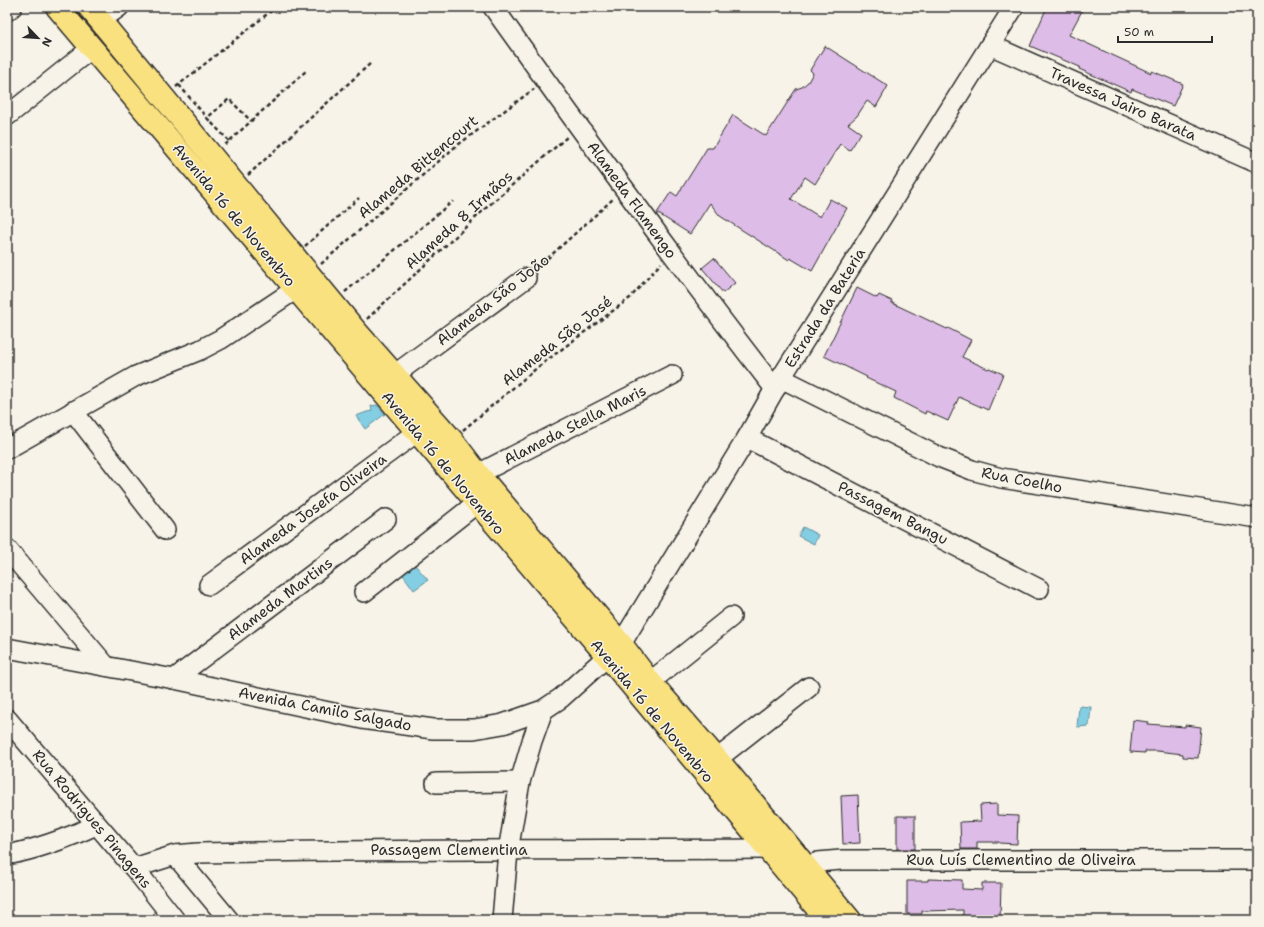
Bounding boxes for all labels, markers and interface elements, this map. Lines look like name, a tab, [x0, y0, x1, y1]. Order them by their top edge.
north arrow	[18, 18, 58, 58]
scale bar	[1118, 18, 1212, 44]
text: 50 m	[1124, 24, 1154, 40]
text: N	[38, 35, 55, 49]
street label: Travessa Jairo Barata	[1046, 63, 1200, 146]
street label: Alameda Bittencourt	[354, 111, 482, 223]
street label: Alameda Flamengo	[583, 137, 681, 263]
street label: Avenida 16 de Novembro	[168, 139, 300, 291]
street label: Alameda 8 Irmãos	[401, 166, 517, 274]
street label: Estrada da Bateria	[780, 244, 870, 372]
street label: Alameda São João	[433, 250, 553, 350]
street label: Alameda São José	[498, 292, 616, 390]
street label: Alameda Stella Maris	[500, 380, 650, 470]
street label: Avenida 16 de Novembro	[377, 387, 509, 539]
street label: Alameda Josefa Oliveira	[235, 448, 391, 569]
street label: Rua Coelho	[980, 462, 1064, 498]
street label: Passagem Bangu	[835, 477, 951, 549]
street label: Alameda Martins	[223, 553, 337, 645]
street label: Avenida 16 de Novembro	[586, 635, 718, 787]
street label: Avenida Camilo Salgado	[237, 682, 413, 736]
street label: Rua Rodrigues Pinagens	[28, 745, 156, 893]
street label: Passagem Clementina	[370, 840, 528, 860]
street label: Rua Luís Clementino de Oliveira	[906, 850, 1136, 870]

